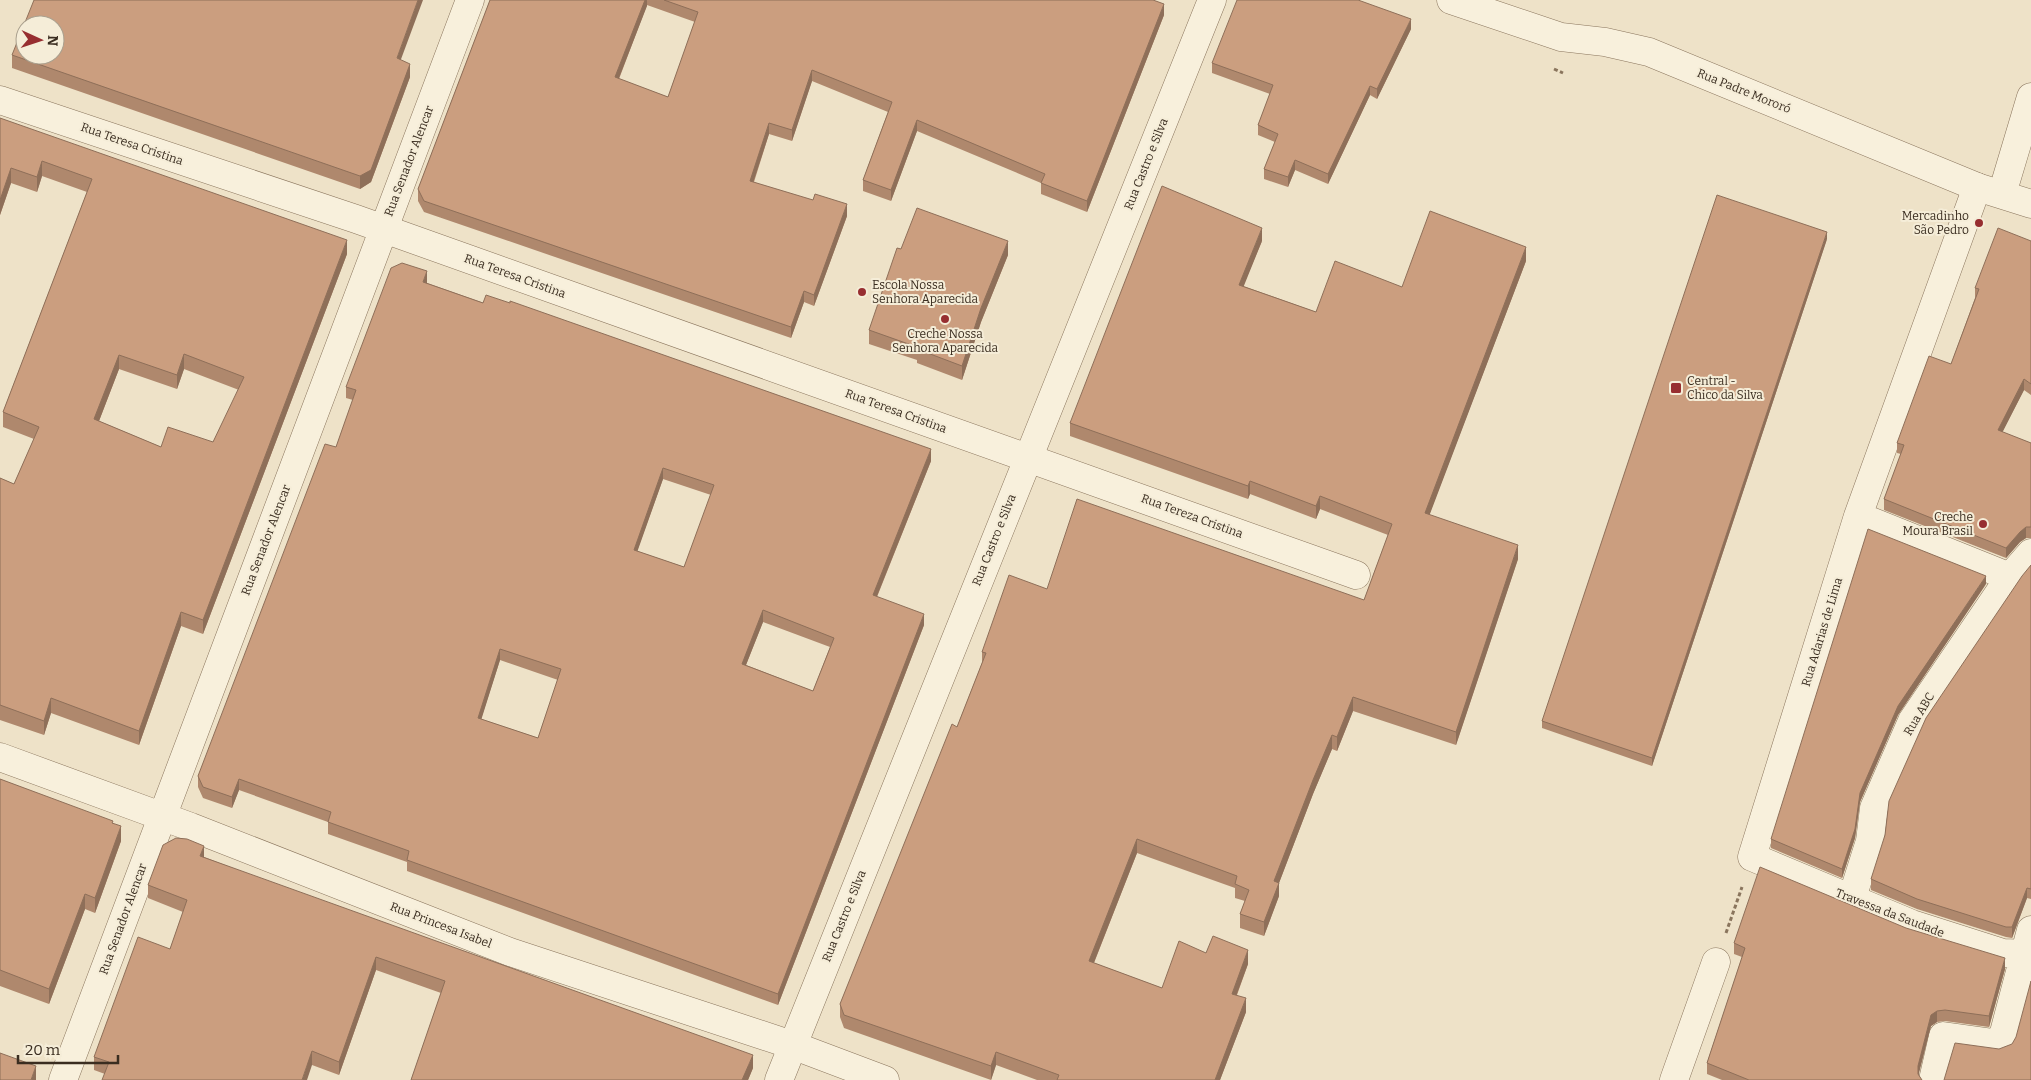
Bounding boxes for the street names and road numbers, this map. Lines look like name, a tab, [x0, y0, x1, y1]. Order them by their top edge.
street label: Rua Padre Mororó	[1695, 66, 1793, 116]
street label: Rua Senador Alencar	[381, 103, 437, 218]
street label: Rua Castro e Silva	[1121, 116, 1171, 212]
street label: Rua Teresa Cristina	[79, 120, 185, 168]
street label: Rua Teresa Cristina	[462, 251, 568, 301]
street label: Rua Teresa Cristina	[843, 386, 949, 436]
street label: Rua Senador Alencar	[238, 482, 294, 597]
street label: Rua Tereza Cristina	[1139, 491, 1245, 541]
street label: Rua Castro e Silva	[969, 492, 1019, 588]
street label: Rua Adarias de Lima	[1799, 575, 1845, 688]
street label: Rua ABC	[1901, 690, 1937, 738]
street label: Rua Senador Alencar	[96, 861, 150, 977]
street label: Rua Castro e Silva	[819, 868, 869, 964]
street label: Travessa da Saudade	[1834, 886, 1946, 940]
street label: Rua Princesa Isabel	[388, 899, 494, 951]

